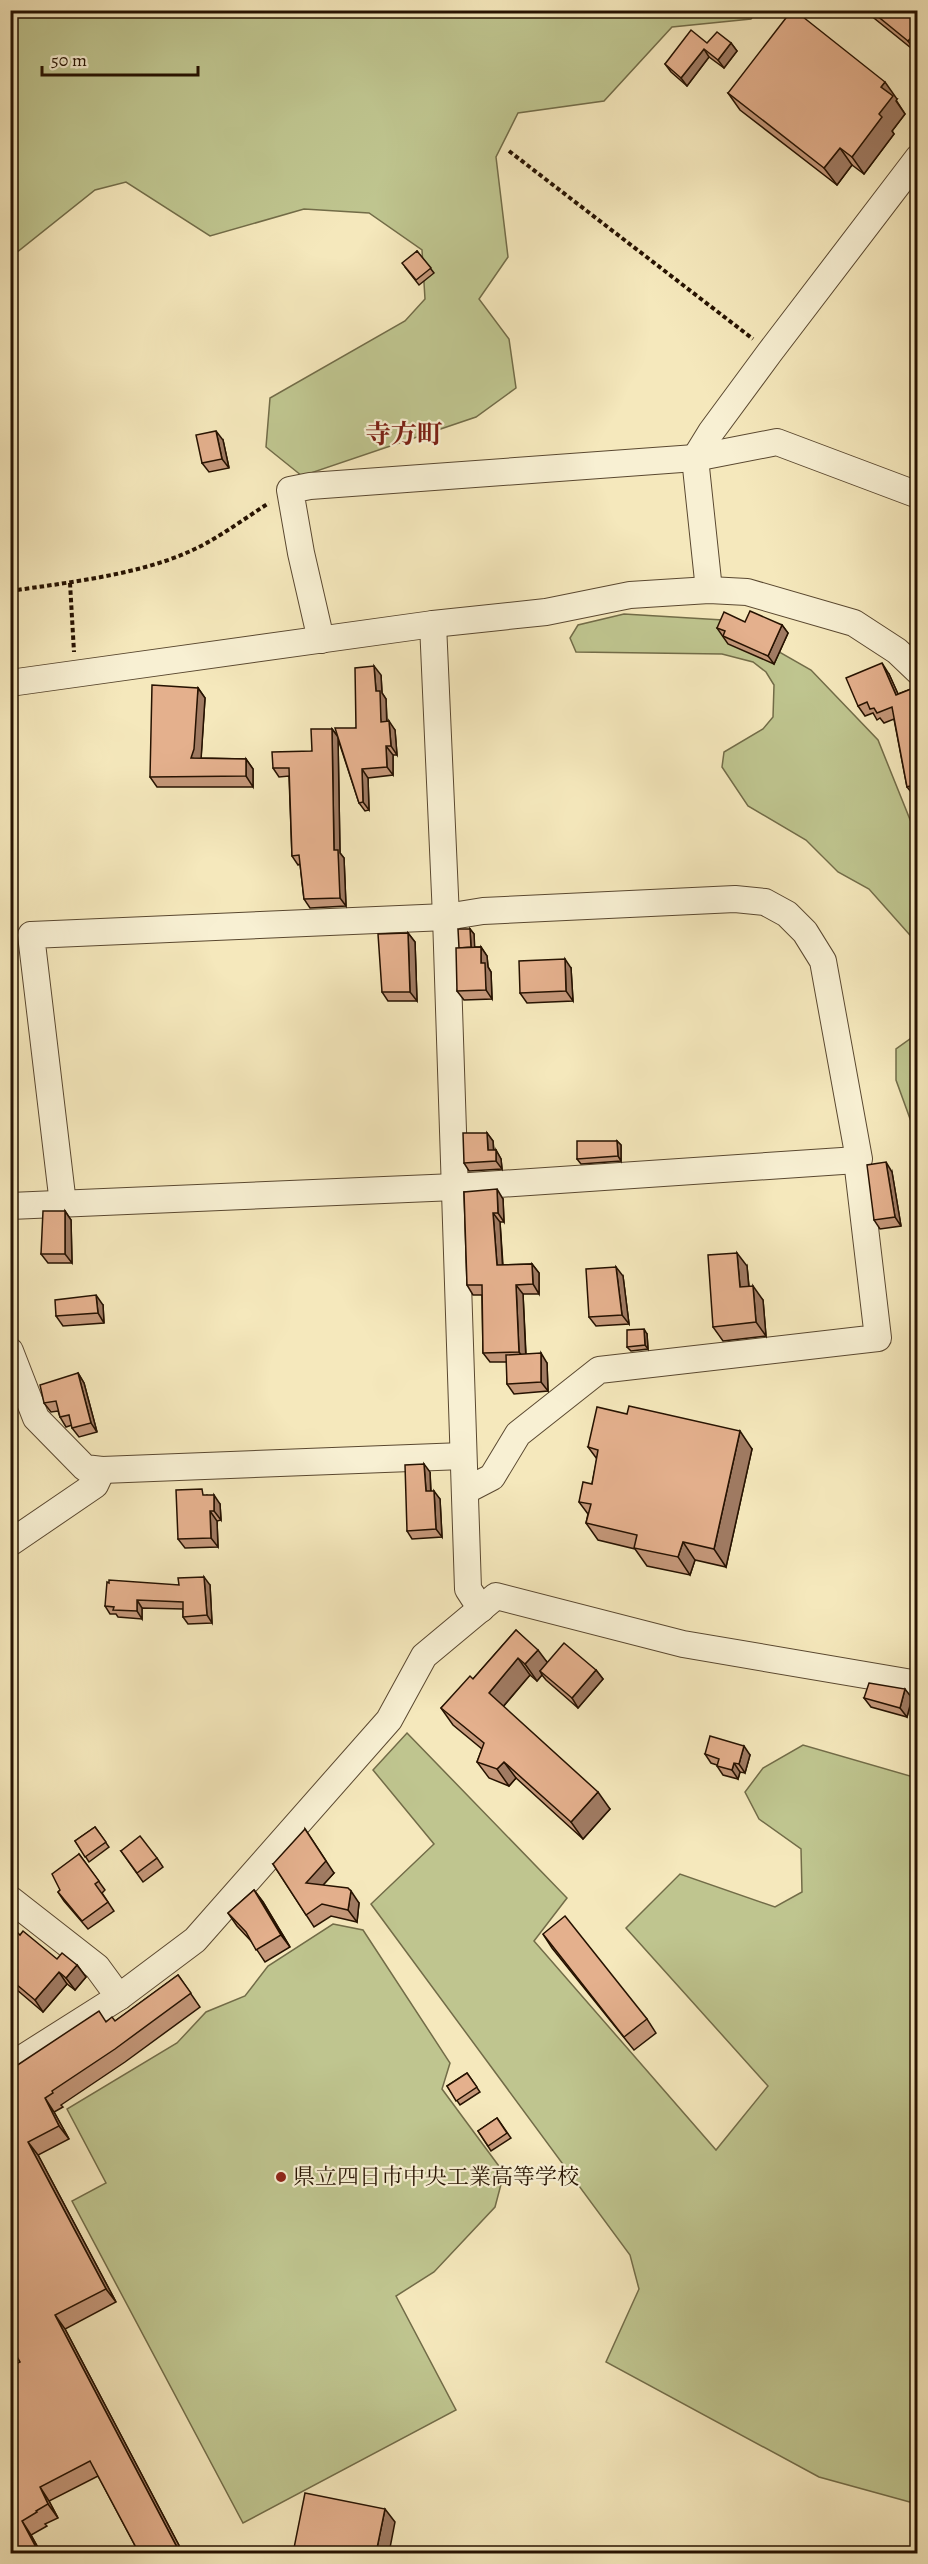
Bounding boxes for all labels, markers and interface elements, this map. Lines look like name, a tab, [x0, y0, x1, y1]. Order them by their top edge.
scale bar	[42, 39, 198, 77]
text: 50 m	[51, 48, 87, 72]
district label: 寺方町	[365, 417, 443, 452]
place label: 県立四日市中央工業高等学校	[293, 2162, 579, 2192]
marker: 県立四日市中央工業高等学校	[274, 2170, 288, 2184]

